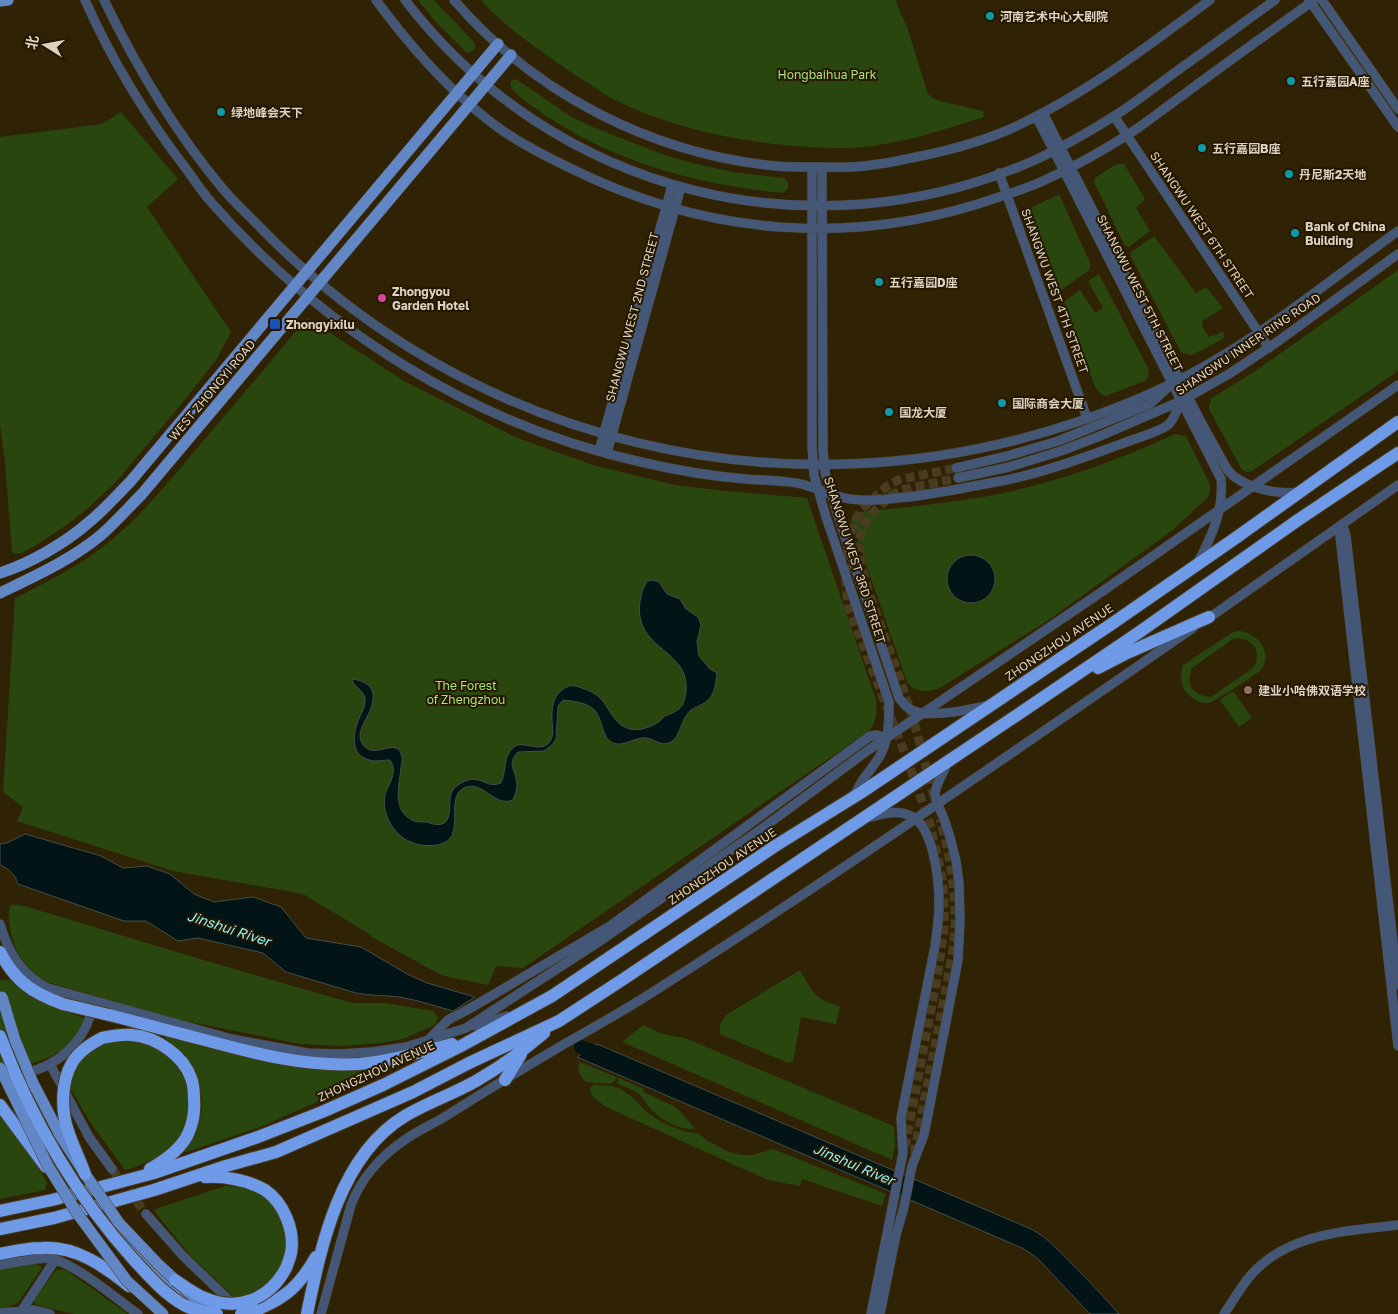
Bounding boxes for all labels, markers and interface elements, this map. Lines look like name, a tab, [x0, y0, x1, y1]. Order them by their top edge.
place label: 河南艺术中心大剧院	[1000, 9, 1108, 24]
marker: 河南艺术中心大剧院	[984, 10, 996, 22]
north arrow	[20, 20, 70, 70]
text: 北	[22, 34, 41, 51]
park label: Hongbaihua Park	[778, 67, 877, 82]
place label: 五行嘉园A座	[1301, 74, 1370, 89]
marker: 五行嘉园A座	[1285, 75, 1297, 87]
place label: 绿地峰会天下	[231, 105, 303, 120]
marker: 绿地峰会天下	[215, 106, 227, 118]
place label: 五行嘉园B座	[1212, 141, 1280, 156]
marker: 五行嘉园B座	[1196, 142, 1208, 154]
street label: SHANGWU WEST 6TH STREET	[1147, 148, 1257, 302]
place label: 丹尼斯2天地	[1299, 167, 1366, 182]
marker: 丹尼斯2天地	[1283, 168, 1295, 180]
street label: SHANGWU WEST 4TH STREET	[1018, 206, 1092, 376]
street label: SHANGWU WEST 5TH STREET	[1094, 212, 1186, 375]
place label: Bank of China Building	[1305, 219, 1385, 248]
marker: Bank of China Building	[1289, 227, 1301, 239]
street label: SHANGWU WEST 2ND STREET	[602, 230, 662, 404]
place label: 五行嘉园D座	[889, 275, 958, 290]
marker: 五行嘉园D座	[873, 276, 885, 288]
place label: Zhongyou Garden Hotel	[392, 284, 469, 313]
street label: SHANGWU INNER RING ROAD	[1173, 290, 1323, 398]
marker: Zhongyou Garden Hotel	[376, 292, 388, 304]
marker: Zhongyixilu	[268, 317, 282, 331]
place label: Zhongyixilu	[286, 317, 355, 332]
street label: WEST ZHONGYI ROAD	[165, 337, 259, 443]
place label: 国际商会大厦	[1012, 396, 1084, 411]
marker: 国际商会大厦	[996, 397, 1008, 409]
place label: 国龙大厦	[899, 405, 947, 420]
marker: 国龙大厦	[883, 406, 895, 418]
street label: SHANGWU WEST 3RD STREET	[821, 475, 889, 646]
street label: ZHONGZHOU AVENUE	[1002, 600, 1116, 684]
park label: The Forest of Zhengzhou	[427, 678, 505, 707]
place label: 建业小哈佛双语学校	[1258, 683, 1366, 698]
marker: 建业小哈佛双语学校	[1242, 684, 1254, 696]
street label: ZHONGZHOU AVENUE	[665, 824, 779, 908]
water label: Jinshui River	[185, 907, 275, 950]
street label: ZHONGZHOU AVENUE	[315, 1037, 437, 1105]
water label: Jinshui River	[811, 1139, 899, 1190]

